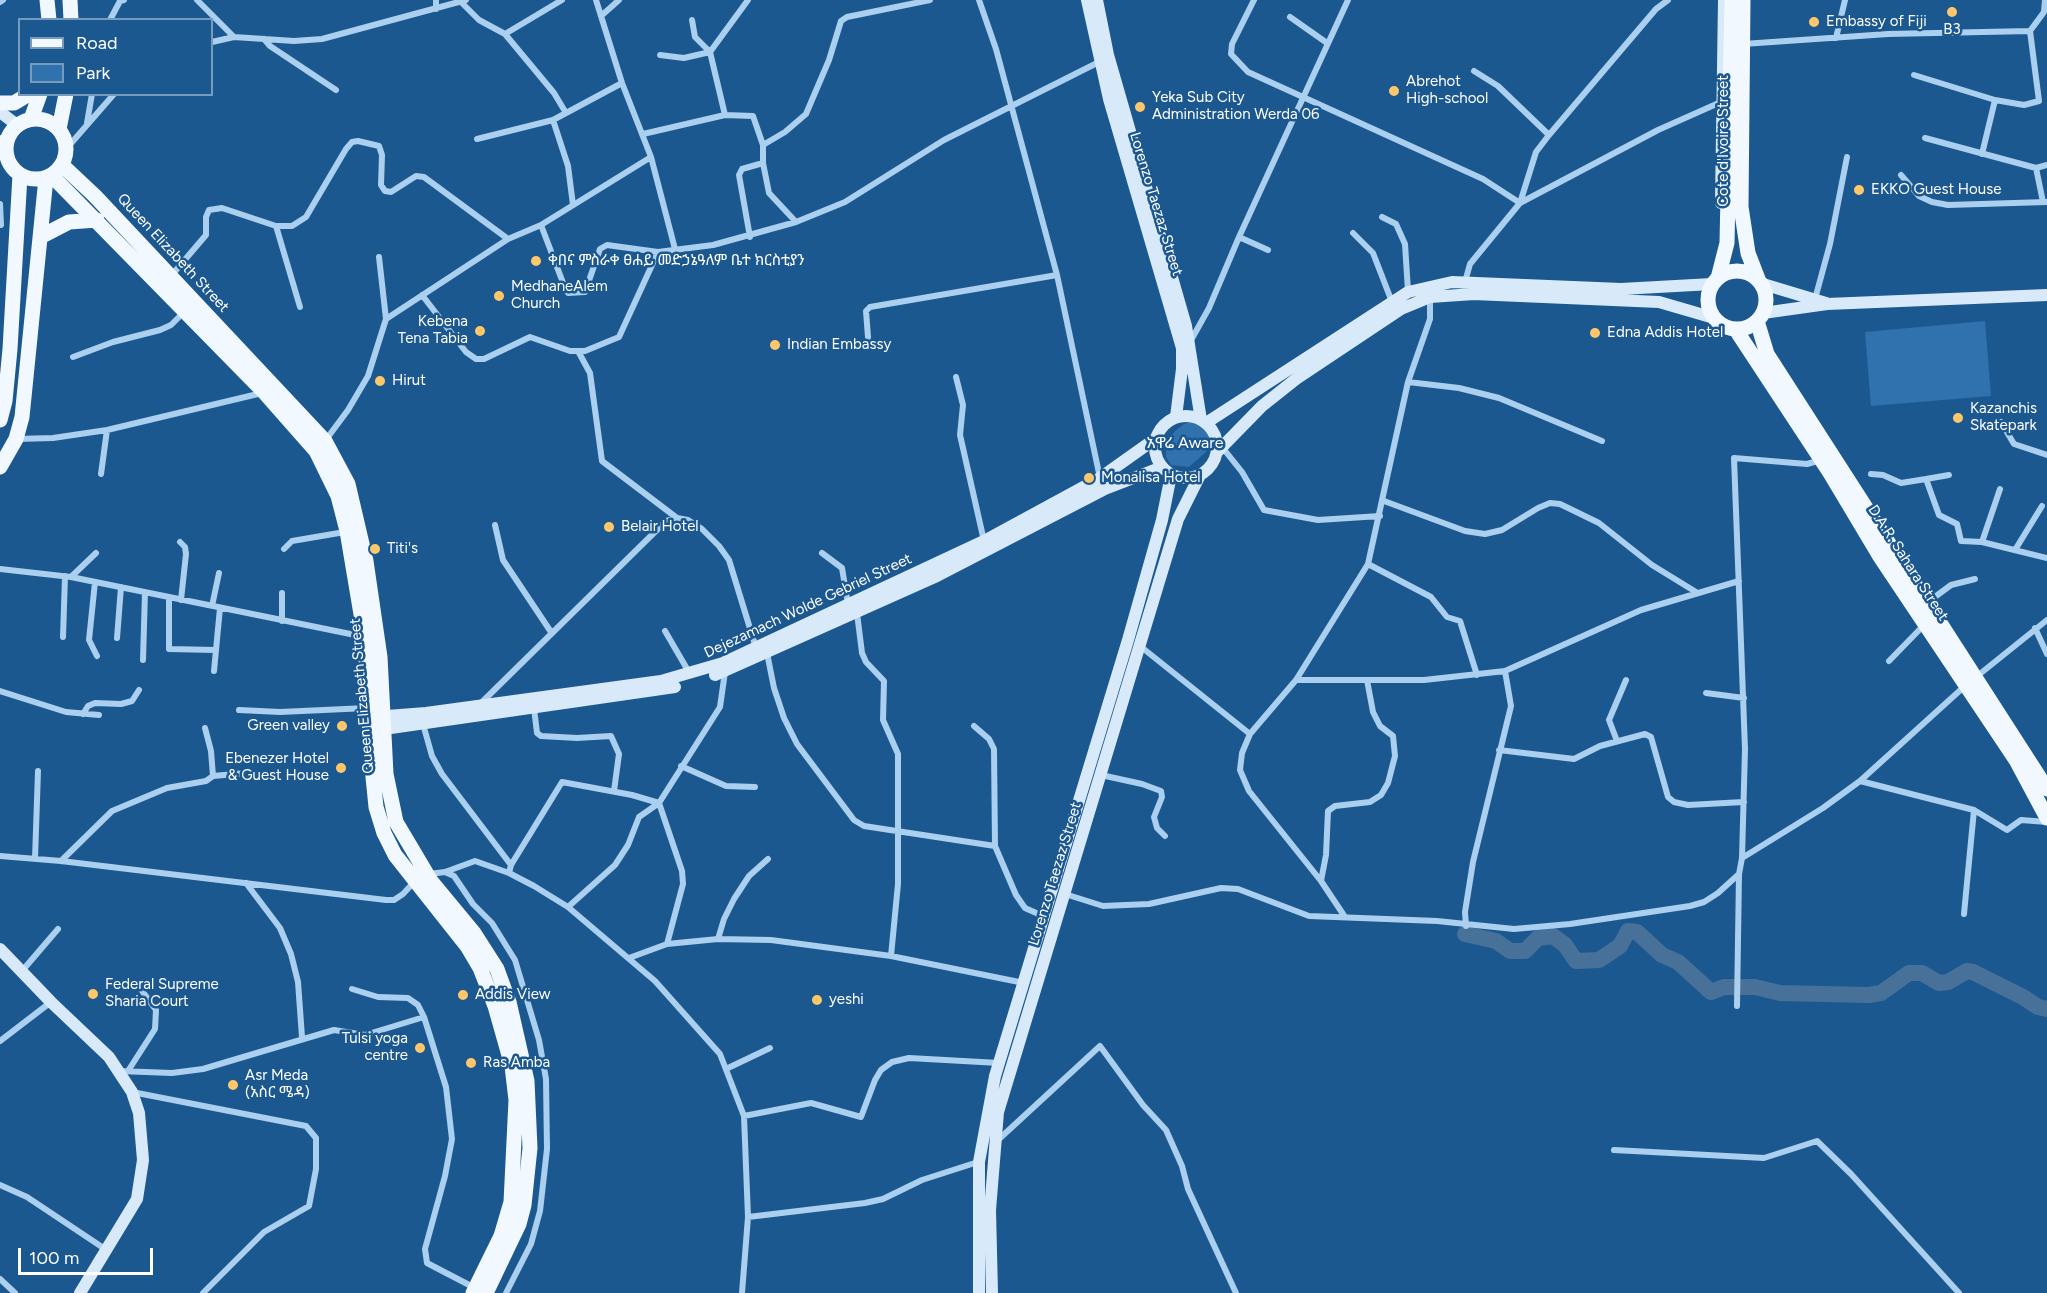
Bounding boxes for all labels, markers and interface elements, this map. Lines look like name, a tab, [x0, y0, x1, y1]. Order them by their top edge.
marker: B3	[1945, 5, 1959, 19]
place label: Embassy of Fiji	[1826, 13, 1927, 31]
marker: Embassy of Fiji	[1807, 15, 1821, 29]
legend	[18, 18, 213, 96]
place label: B3	[1943, 21, 1961, 39]
text: Road	[76, 32, 117, 54]
text: Park	[76, 62, 110, 84]
place label: Abrehot High-school	[1406, 73, 1488, 108]
street label: Cote d'Ivoire Street	[1715, 75, 1733, 207]
marker: Abrehot High-school	[1387, 84, 1401, 98]
place label: Yeka Sub City Administration Werda 06	[1152, 89, 1320, 124]
marker: Yeka Sub City Administration Werda 06	[1133, 100, 1147, 114]
street label: Lorenzo Taezaz Street	[1126, 130, 1186, 278]
place label: EKKO Guest House	[1871, 181, 2001, 199]
marker: EKKO Guest House	[1852, 183, 1866, 197]
street label: Queen Elizabeth Street	[113, 190, 233, 316]
place label: ቀበና ምስራቀ ፀሐይ መድኃኔዓለም ቤተ ክርስቲያን	[548, 252, 805, 270]
marker: ቀበና ምስራቀ ፀሐይ መድኃኔዓለም ቤተ ክርስቲያን	[529, 254, 543, 268]
place label: MedhaneAlem Church	[511, 278, 608, 313]
marker: MedhaneAlem Church	[492, 289, 506, 303]
place label: Kebena Tena Tabia	[398, 313, 468, 348]
marker: Kebena Tena Tabia	[473, 324, 487, 338]
place label: Edna Addis Hotel	[1607, 324, 1723, 342]
marker: Edna Addis Hotel	[1588, 326, 1602, 340]
place label: Indian Embassy	[787, 336, 891, 354]
marker: Indian Embassy	[768, 338, 782, 352]
place label: Hirut	[392, 372, 426, 390]
marker: Hirut	[373, 374, 387, 388]
place label: Kazanchis Skatepark	[1970, 400, 2037, 435]
marker: Kazanchis Skatepark	[1951, 411, 1965, 425]
district label: አዋሬ Aware	[1147, 433, 1223, 453]
place label: Monalisa Hotel	[1101, 469, 1201, 487]
marker: Monalisa Hotel	[1082, 471, 1096, 485]
street label: D.A.R. Sahara Street	[1864, 502, 1952, 624]
place label: Belair Hotel	[621, 518, 699, 536]
marker: Belair Hotel	[602, 520, 616, 534]
place label: Titi's	[387, 540, 418, 558]
marker: Titi's	[368, 542, 382, 556]
street label: Dejezamach Wolde Gebriel Street	[701, 550, 915, 662]
street label: Queen Elizabeth Street	[346, 618, 378, 774]
place label: Green valley	[247, 717, 330, 735]
marker: Green valley	[335, 719, 349, 733]
place label: Ebenezer Hotel & Guest House	[225, 750, 329, 785]
marker: Ebenezer Hotel & Guest House	[334, 761, 348, 775]
street label: Lorenzo Taezaz Street	[1025, 800, 1085, 948]
place label: Federal Supreme Sharia Court	[105, 976, 219, 1011]
place label: Addis View	[475, 986, 550, 1004]
marker: Federal Supreme Sharia Court	[86, 987, 100, 1001]
marker: Addis View	[456, 988, 470, 1002]
place label: yeshi	[829, 991, 864, 1009]
marker: yeshi	[810, 993, 824, 1007]
place label: Tulsi yoga centre	[342, 1030, 408, 1065]
marker: Tulsi yoga centre	[413, 1041, 427, 1055]
place label: Ras Amba	[483, 1054, 550, 1072]
marker: Ras Amba	[464, 1056, 478, 1070]
place label: Asr Meda (አስር ሜዳ)	[245, 1067, 310, 1102]
marker: Asr Meda (አስር ሜዳ)	[226, 1078, 240, 1092]
scale bar	[21, 1236, 156, 1274]
text: 100 m	[29, 1247, 79, 1269]

